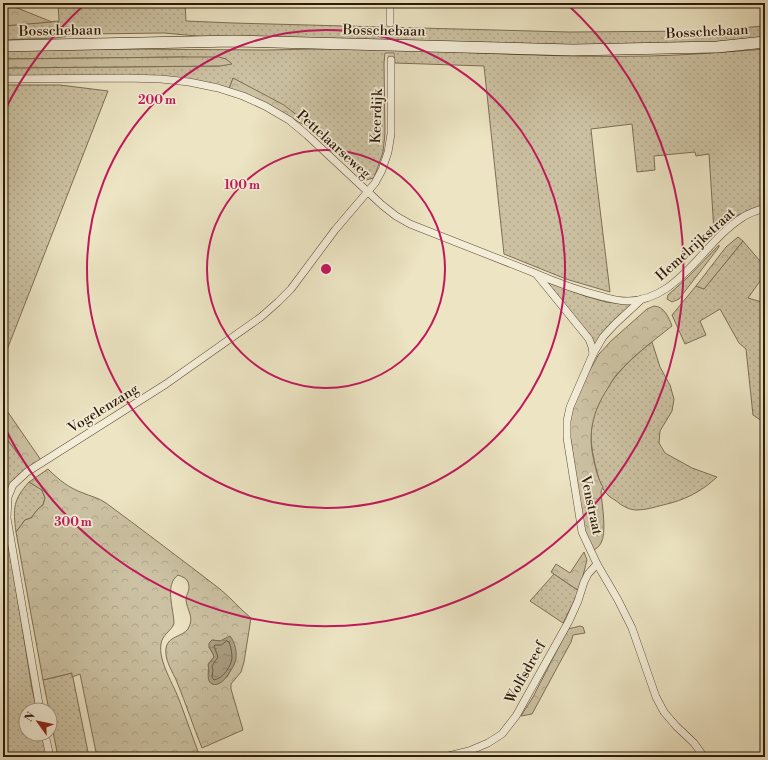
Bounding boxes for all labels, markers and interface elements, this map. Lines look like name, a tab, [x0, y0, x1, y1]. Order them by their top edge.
street label: Bosschebaan	[17, 21, 102, 41]
street label: Bosschebaan	[341, 21, 426, 41]
street label: Bosschebaan	[664, 21, 750, 43]
street label: Keerdijk	[367, 88, 387, 144]
text: 200 m	[138, 93, 176, 108]
street label: Pettelaarseweg	[292, 107, 375, 183]
text: 100 m	[224, 178, 260, 193]
street label: Hemelrijkstraat	[652, 204, 739, 285]
centre of rings	[319, 262, 333, 276]
street label: Vogelenzang	[64, 380, 143, 438]
street label: Venstraat	[576, 473, 606, 537]
text: 300 m	[54, 515, 92, 530]
street label: Wolfsdreef	[501, 637, 551, 708]
north arrow	[18, 702, 58, 742]
text: N	[22, 709, 39, 725]

